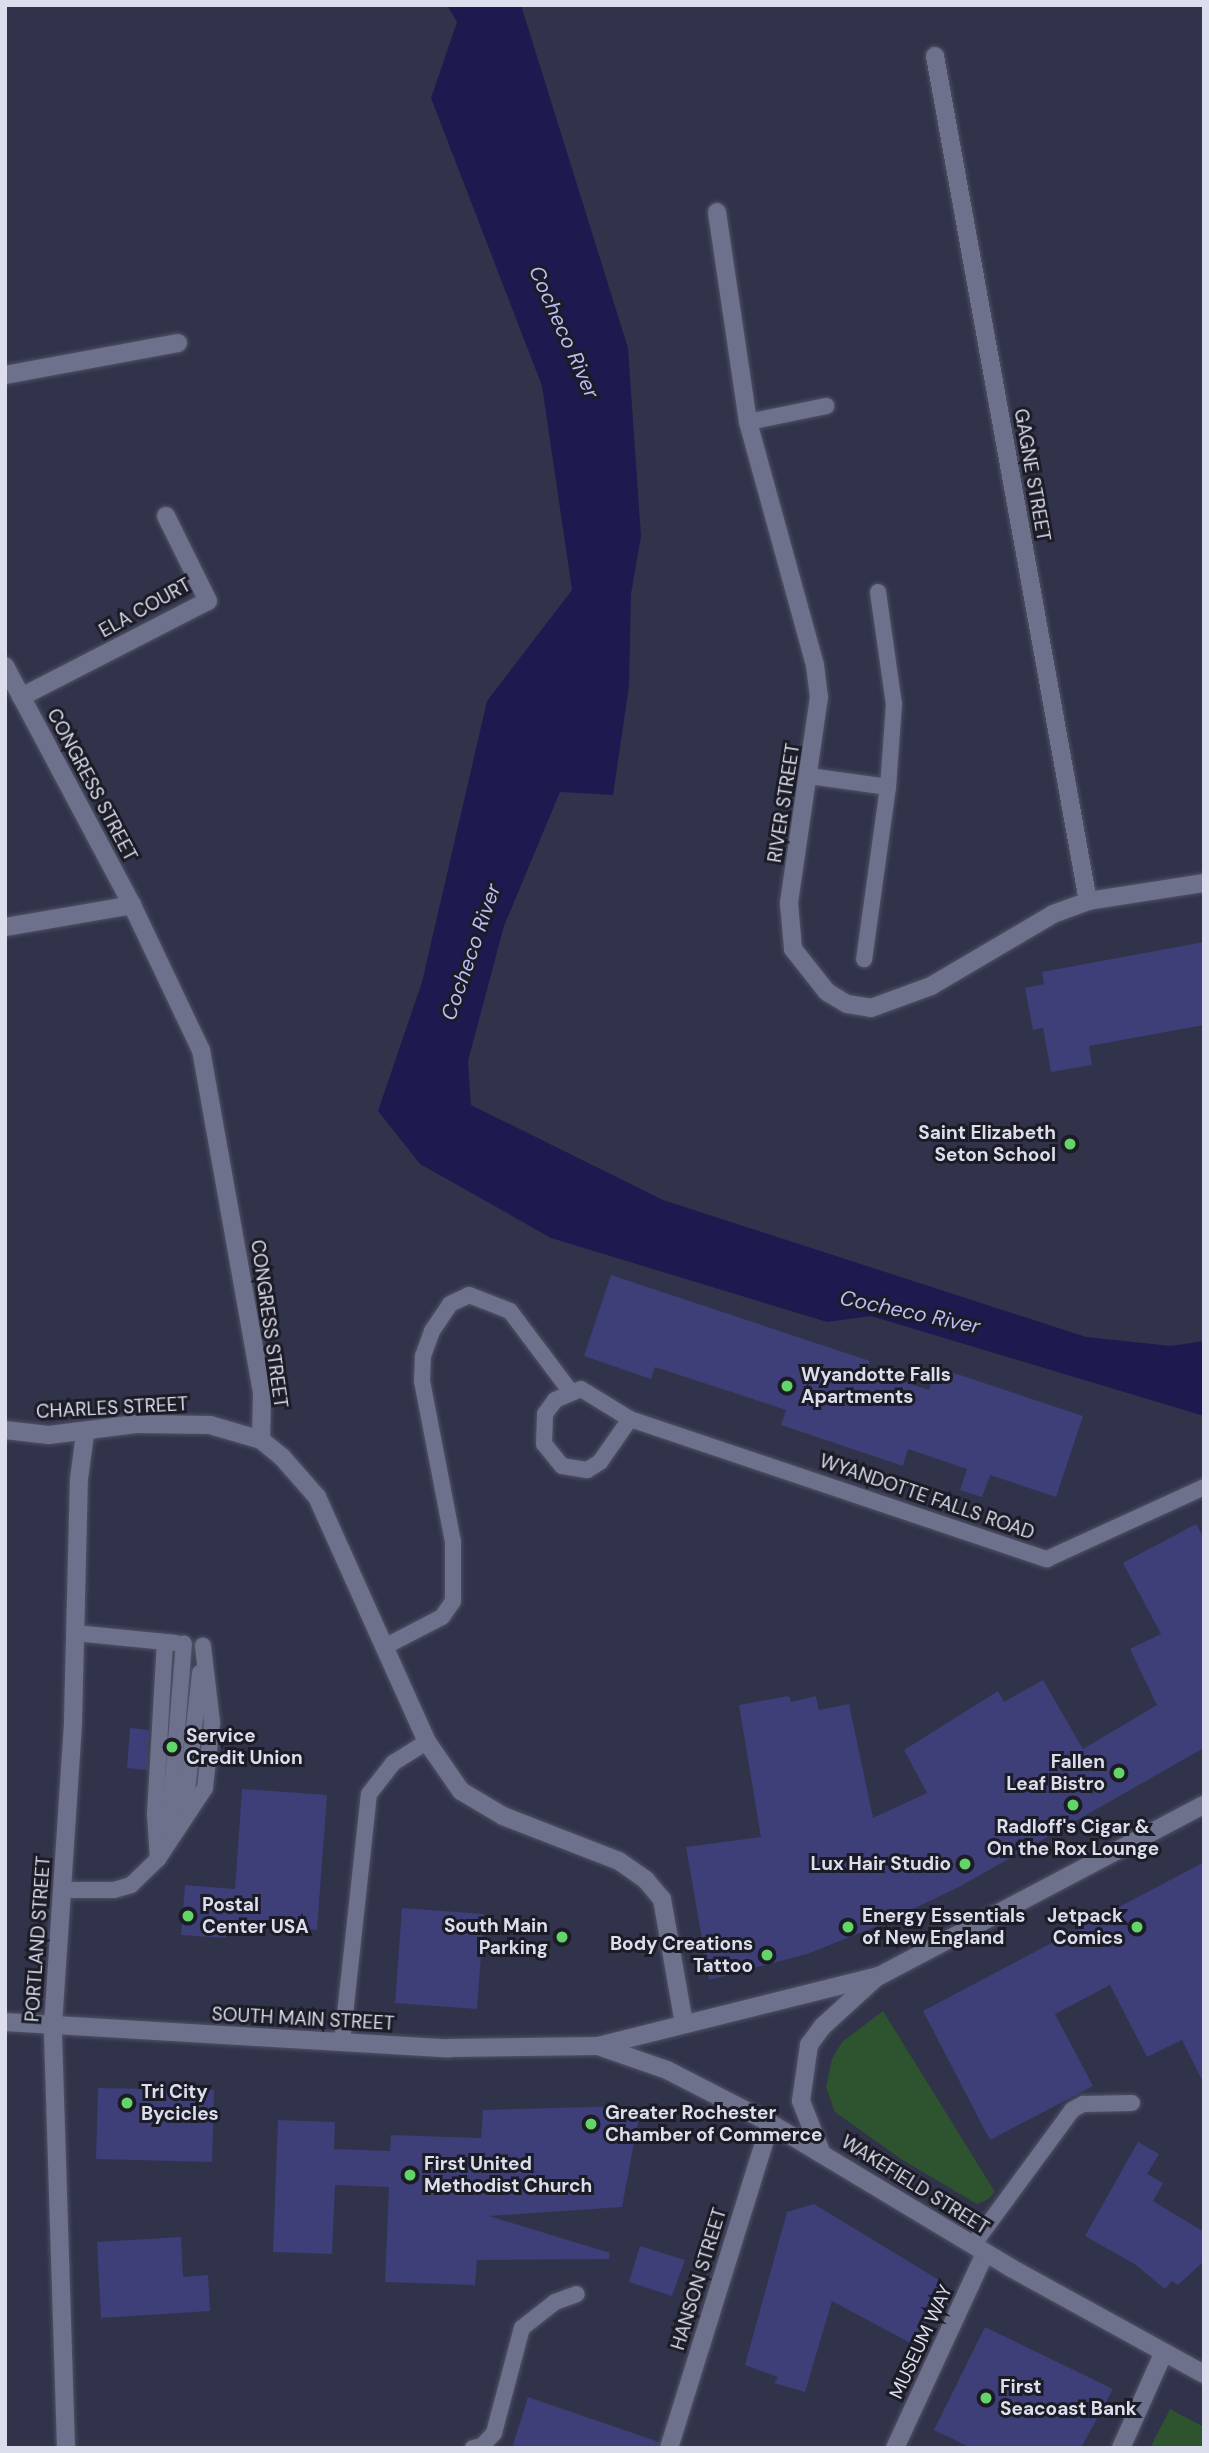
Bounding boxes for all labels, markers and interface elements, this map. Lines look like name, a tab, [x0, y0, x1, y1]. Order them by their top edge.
water label: Cocheco River	[524, 262, 604, 402]
street label: GAGNE STREET	[1009, 407, 1055, 543]
street label: ELA COURT	[95, 574, 195, 642]
street label: CONGRESS STREET	[42, 705, 142, 865]
street label: RIVER STREET	[763, 742, 805, 864]
water label: Cocheco River	[436, 881, 506, 1023]
place label: Saint Elizabeth Seton School	[918, 1122, 1056, 1166]
marker: Saint Elizabeth Seton School	[1062, 1136, 1078, 1152]
street label: CONGRESS STREET	[246, 1238, 292, 1410]
water label: Cocheco River	[838, 1285, 982, 1339]
place label: Wyandotte Falls Apartments	[801, 1364, 951, 1408]
marker: Wyandotte Falls Apartments	[779, 1378, 795, 1394]
street label: CHARLES STREET	[35, 1393, 189, 1423]
street label: WYANDOTTE FALLS ROAD	[817, 1449, 1037, 1545]
place label: Service Credit Union	[186, 1725, 303, 1769]
marker: Service Credit Union	[164, 1739, 180, 1755]
place label: Fallen Leaf Bistro	[1006, 1751, 1105, 1795]
marker: Fallen Leaf Bistro	[1111, 1765, 1127, 1781]
marker: Radloff's Cigar & On the Rox Lounge	[1065, 1797, 1081, 1813]
place label: Radloff's Cigar & On the Rox Lounge	[987, 1816, 1159, 1860]
place label: Lux Hair Studio	[811, 1853, 951, 1875]
street label: PORTLAND STREET	[21, 1855, 55, 2023]
marker: Lux Hair Studio	[957, 1856, 973, 1872]
place label: Postal Center USA	[202, 1894, 309, 1938]
place label: Energy Essentials of New England	[862, 1905, 1025, 1949]
place label: Jetpack Comics	[1047, 1905, 1123, 1949]
marker: Postal Center USA	[180, 1908, 196, 1924]
place label: South Main Parking	[444, 1915, 548, 1959]
marker: Energy Essentials of New England	[840, 1919, 856, 1935]
marker: Jetpack Comics	[1129, 1919, 1145, 1935]
marker: South Main Parking	[554, 1929, 570, 1945]
place label: Body Creations Tattoo	[610, 1933, 753, 1977]
marker: Body Creations Tattoo	[759, 1947, 775, 1963]
street label: SOUTH MAIN STREET	[211, 2003, 395, 2035]
place label: Tri City Bycicles	[141, 2081, 219, 2125]
marker: Tri City Bycicles	[119, 2095, 135, 2111]
place label: Greater Rochester Chamber of Commerce	[605, 2102, 822, 2146]
marker: Greater Rochester Chamber of Commerce	[583, 2116, 599, 2132]
street label: WAKEFIELD STREET	[837, 2130, 993, 2240]
place label: First United Methodist Church	[424, 2153, 592, 2197]
marker: First United Methodist Church	[402, 2167, 418, 2183]
street label: HANSON STREET	[667, 2205, 731, 2353]
street label: MUSEUM WAY	[885, 2281, 957, 2403]
place label: First Seacoast Bank	[1000, 2376, 1137, 2420]
marker: First Seacoast Bank	[978, 2390, 994, 2406]

